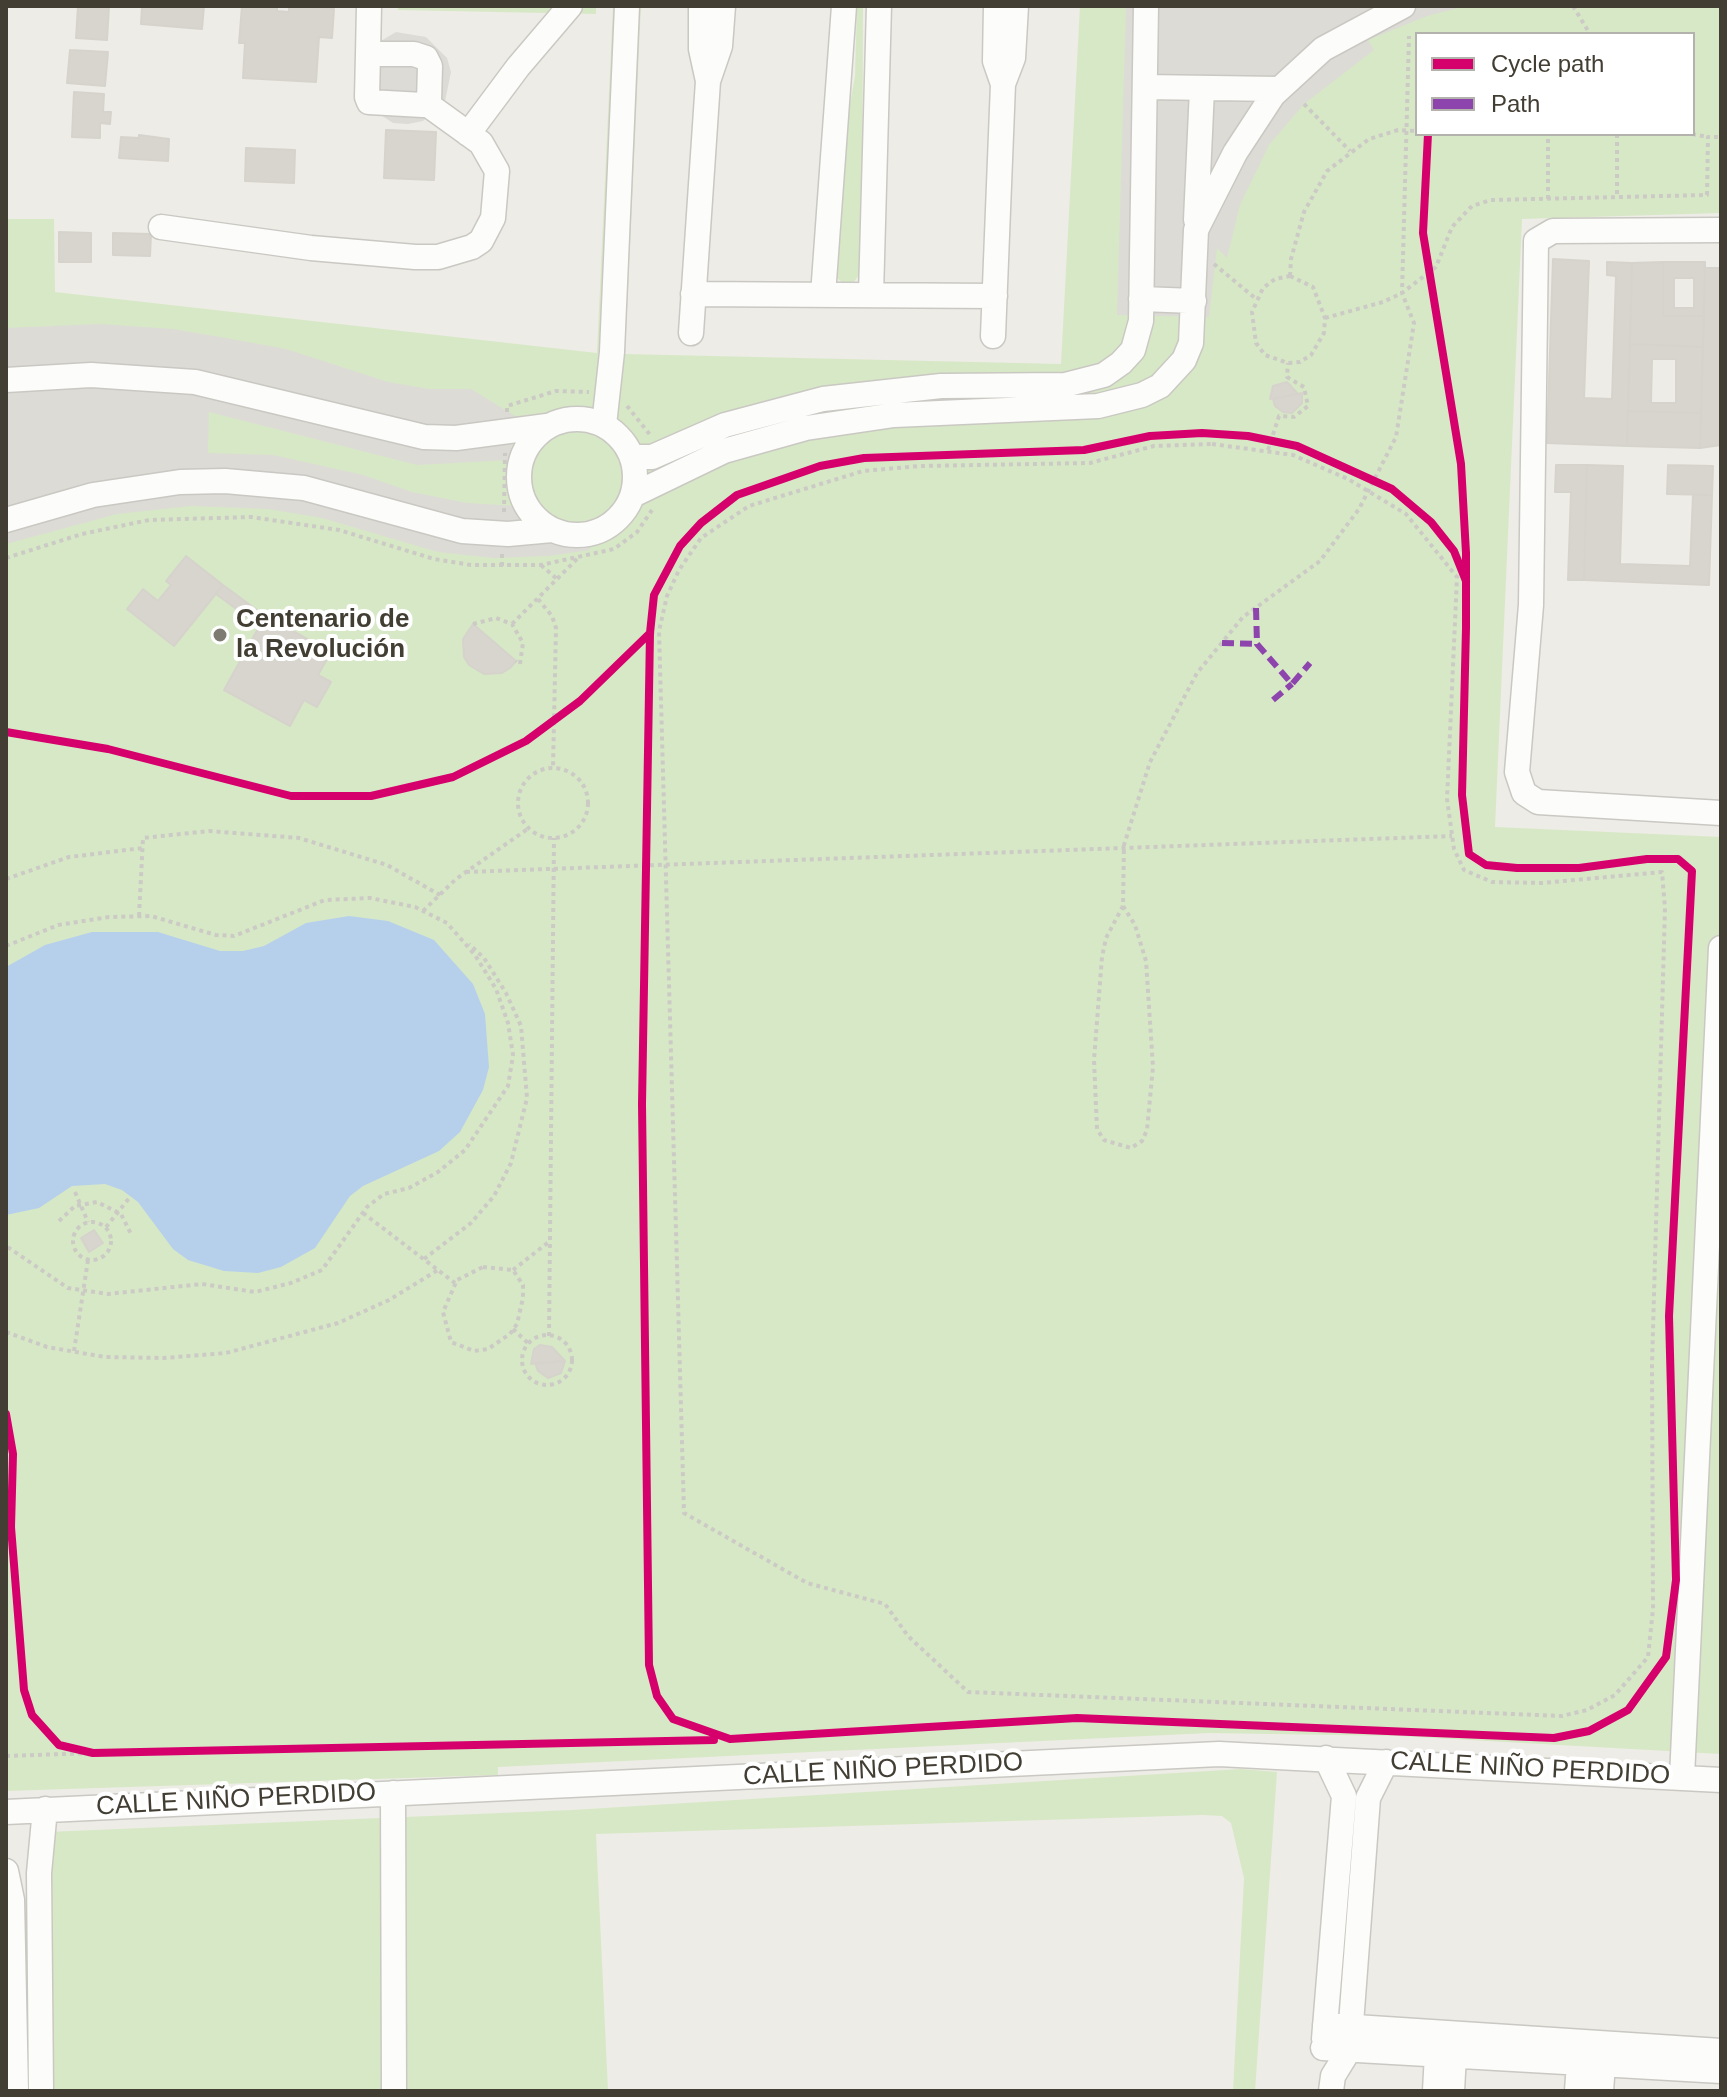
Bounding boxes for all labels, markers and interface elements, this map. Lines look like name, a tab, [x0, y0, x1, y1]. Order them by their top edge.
legend	[1415, 32, 1695, 136]
text: Cycle path	[1491, 50, 1604, 77]
text: Path	[1491, 90, 1540, 117]
place label: Centenario de la Revolución	[236, 604, 409, 666]
marker: Centenario de la Revolución	[211, 626, 229, 644]
street label: CALLE NIÑO PERDIDO	[1389, 1746, 1671, 1792]
street label: CALLE NIÑO PERDIDO	[742, 1747, 1024, 1793]
street label: CALLE NIÑO PERDIDO	[95, 1777, 377, 1823]

